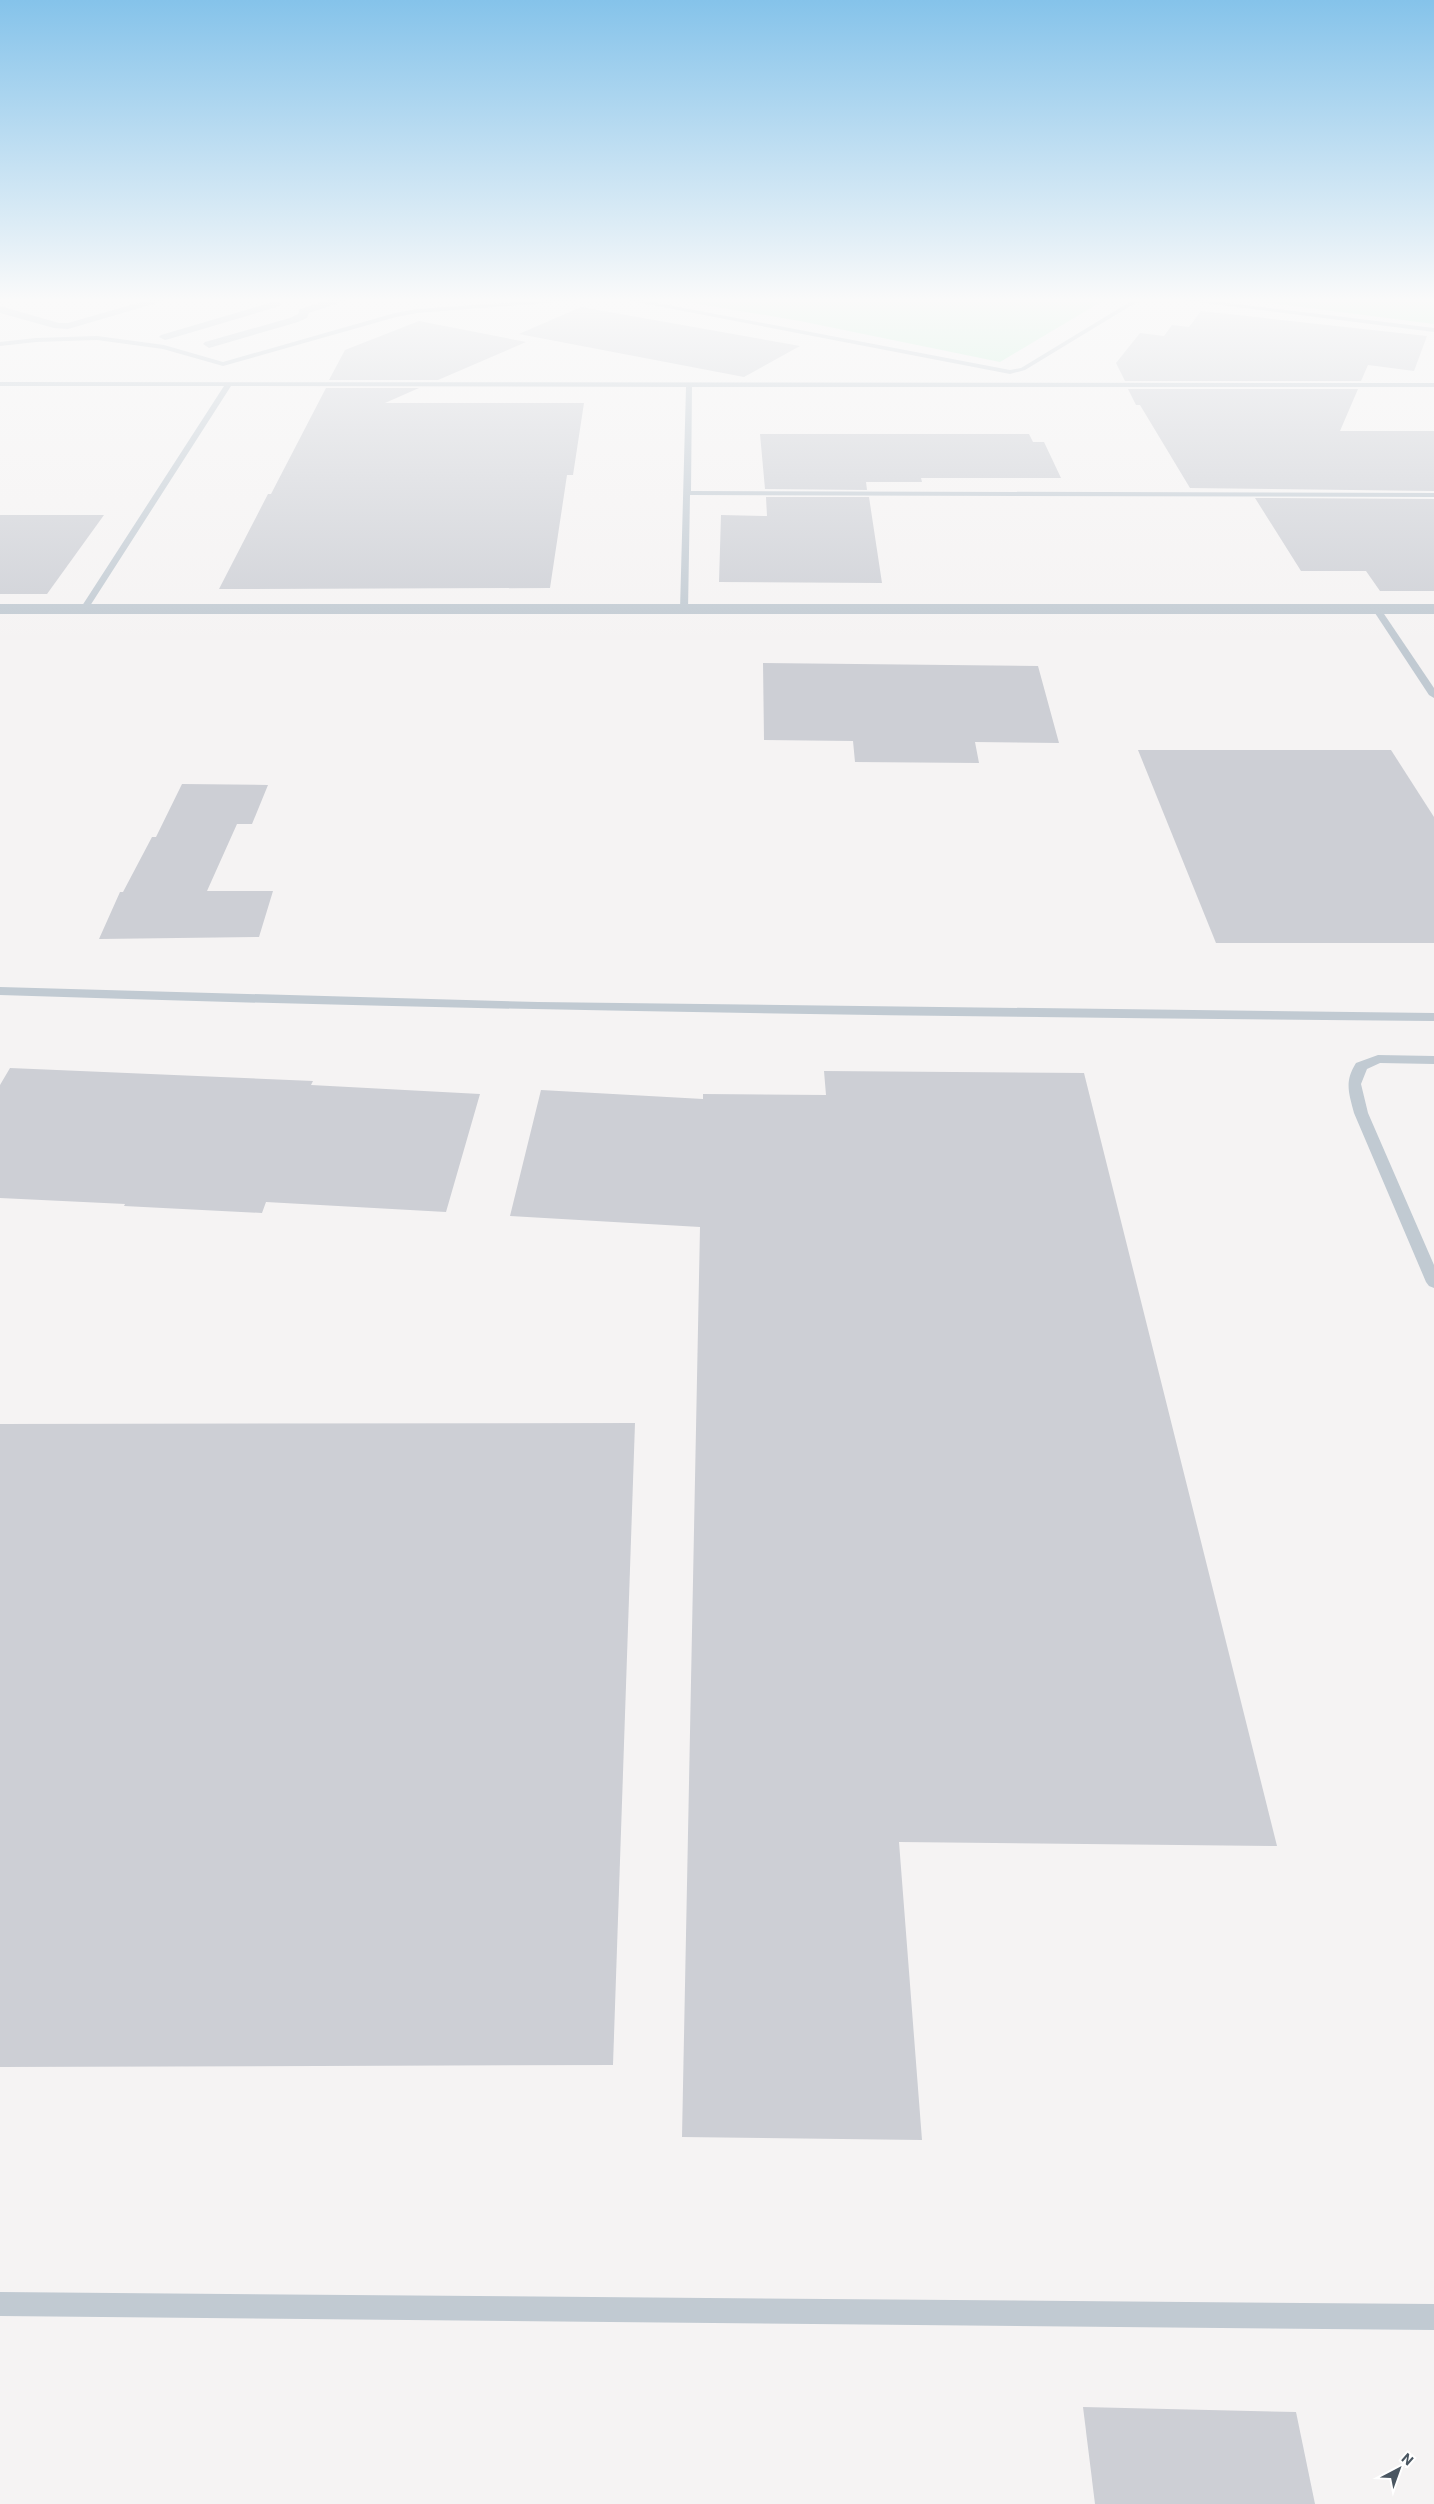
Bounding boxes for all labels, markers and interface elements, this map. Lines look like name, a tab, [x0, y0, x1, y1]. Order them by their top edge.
north arrow	[1374, 2444, 1424, 2494]
text: N	[1399, 2450, 1417, 2468]

